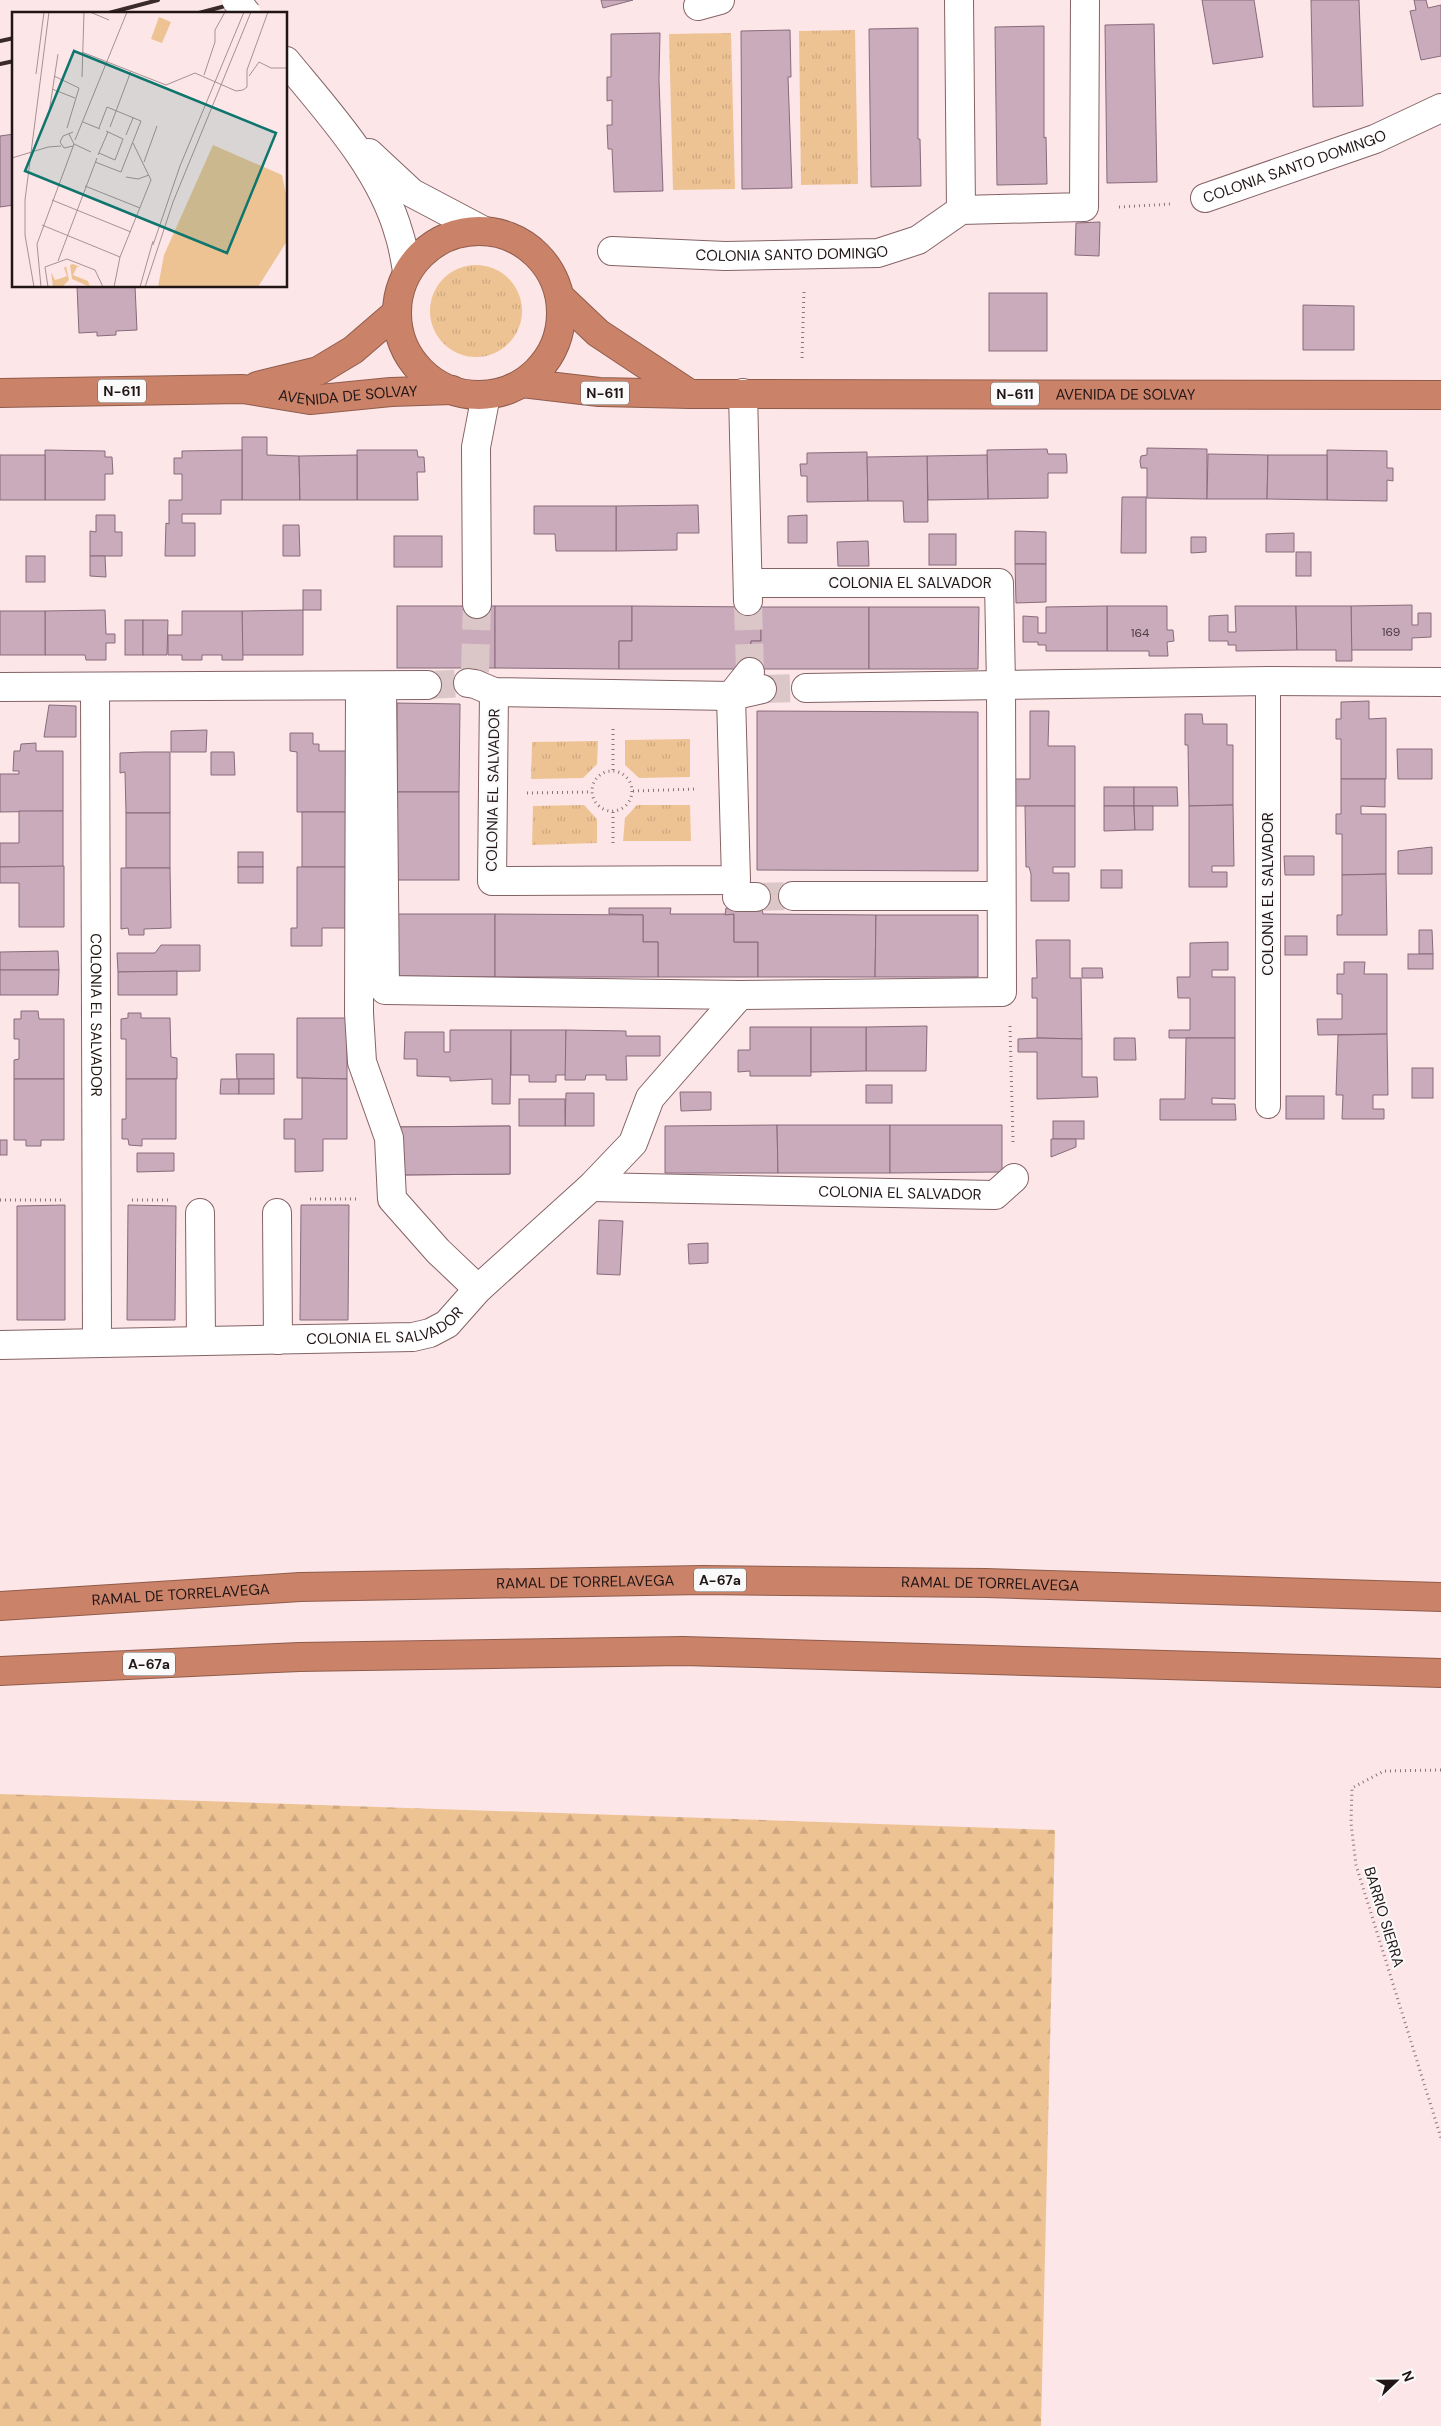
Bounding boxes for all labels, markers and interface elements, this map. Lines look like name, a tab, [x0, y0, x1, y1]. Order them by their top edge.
inset map	[12, 12, 288, 288]
street label: COLONIA SANTO DOMINGO	[1200, 125, 1390, 208]
street label: COLONIA SANTO DOMINGO	[695, 240, 891, 266]
road number: N-611	[98, 380, 146, 402]
street label: AVENIDA DE SOLVAY	[277, 381, 418, 410]
road number: N-611	[581, 382, 629, 404]
road number: N-611	[991, 382, 1039, 406]
street label: AVENIDA DE SOLVAY	[1055, 384, 1196, 405]
street label: COLONIA EL SALVADOR	[828, 573, 992, 593]
house number: 169	[1382, 624, 1400, 640]
house number: 164	[1131, 625, 1149, 641]
street label: COLONIA EL SALVADOR	[482, 708, 504, 872]
street label: COLONIA EL SALVADOR	[1258, 812, 1278, 976]
street label: COLONIA EL SALVADOR	[86, 933, 106, 1097]
street label: COLONIA EL SALVADOR	[818, 1182, 982, 1205]
street label: COLONIA EL SALVADOR	[306, 1302, 468, 1349]
road number: A-67a	[694, 1568, 746, 1592]
street label: RAMAL DE TORRELAVEGA	[496, 1570, 675, 1594]
street label: RAMAL DE TORRELAVEGA	[901, 1572, 1080, 1596]
street label: RAMAL DE TORRELAVEGA	[91, 1579, 270, 1610]
road number: A-67a	[123, 1652, 175, 1676]
street label: BARRIO SIERRA	[1359, 1864, 1409, 1970]
north arrow	[1371, 2356, 1421, 2406]
text: N	[1398, 2368, 1418, 2384]

